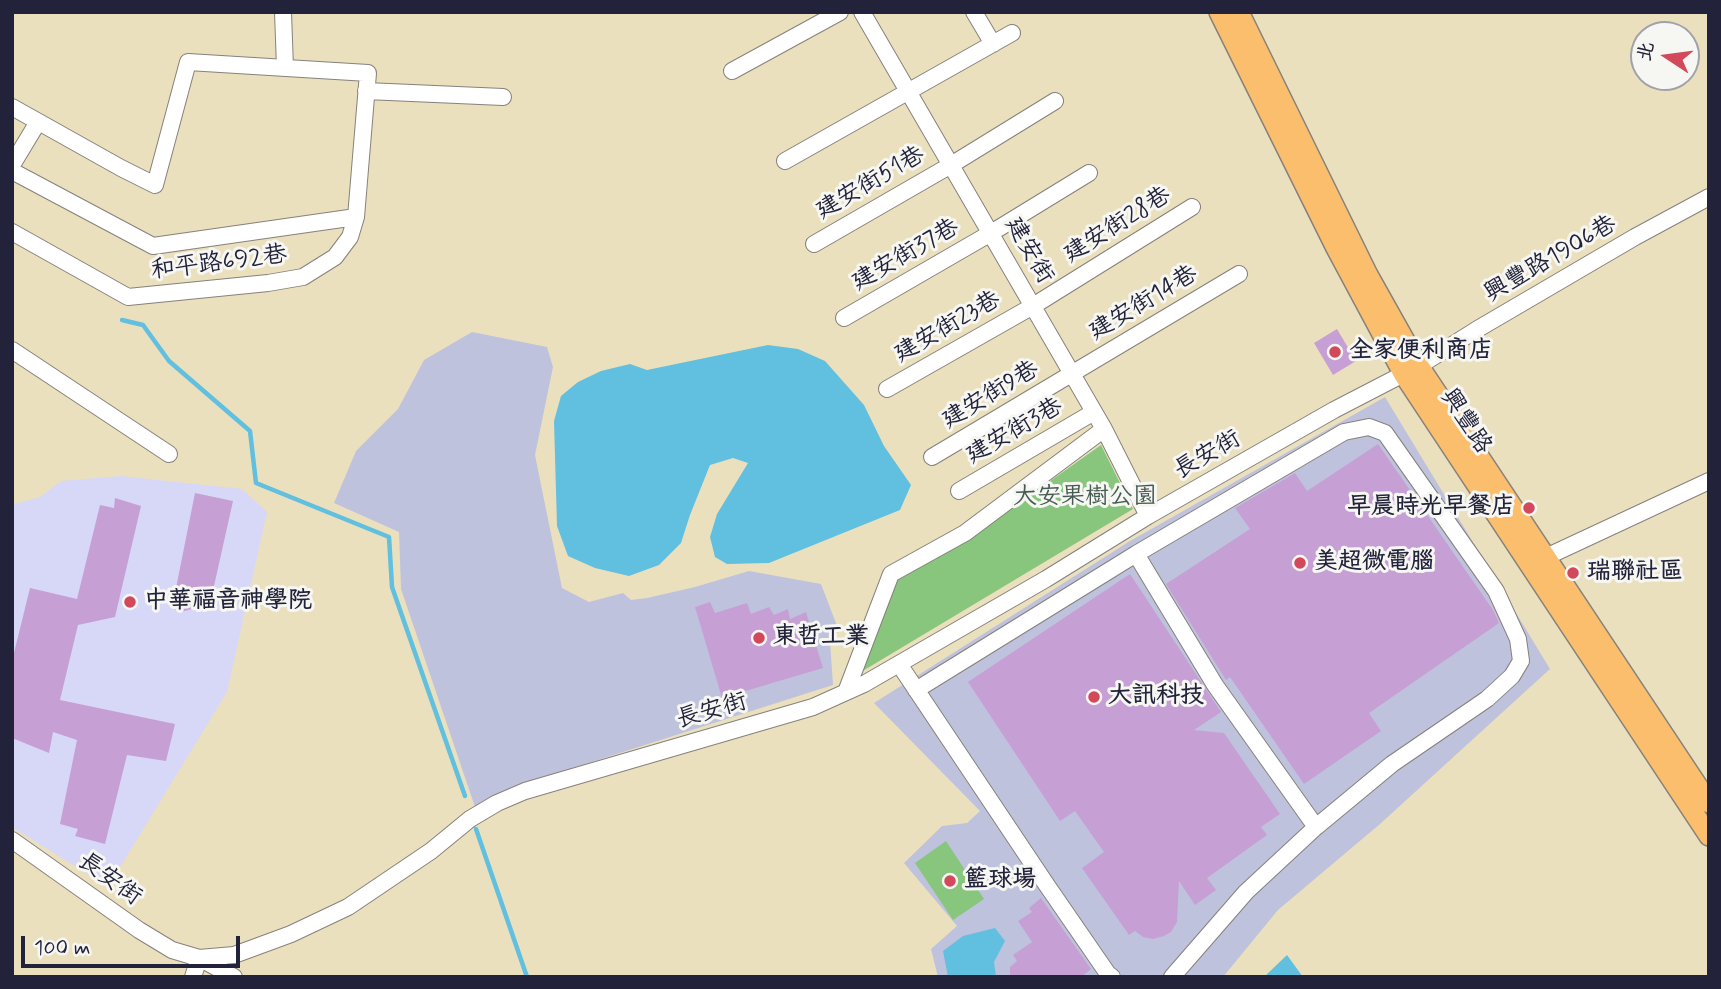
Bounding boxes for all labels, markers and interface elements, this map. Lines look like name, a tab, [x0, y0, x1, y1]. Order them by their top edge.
north arrow	[1630, 21, 1700, 91]
text: 北	[1632, 40, 1660, 64]
street label: 建安街51巷	[812, 141, 930, 227]
street label: 建安街28巷	[1059, 182, 1177, 270]
street label: 興豐路1906巷	[1480, 211, 1622, 309]
street label: 建安街	[998, 213, 1058, 289]
street label: 建安街37巷	[847, 214, 965, 298]
street label: 和平路692巷	[149, 241, 289, 287]
street label: 建安街14巷	[1085, 260, 1203, 348]
street label: 建安街23巷	[890, 286, 1006, 370]
place label: 全家便利商店	[1349, 338, 1493, 366]
marker: 全家便利商店	[1327, 344, 1343, 360]
street label: 建安街9巷	[937, 356, 1045, 436]
street label: 興豐路	[1433, 384, 1497, 460]
street label: 建安街3巷	[962, 393, 1068, 471]
street label: 長安街	[1170, 426, 1246, 486]
park label: 大安果樹公園	[1013, 484, 1157, 512]
place label: 早晨時光早餐店	[1347, 494, 1515, 522]
marker: 早晨時光早餐店	[1521, 500, 1537, 516]
place label: 美超微電腦	[1314, 549, 1434, 577]
marker: 美超微電腦	[1292, 555, 1308, 571]
place label: 瑞聯社區	[1587, 559, 1683, 587]
marker: 瑞聯社區	[1565, 565, 1581, 581]
place label: 中華福音神學院	[144, 588, 312, 616]
marker: 中華福音神學院	[122, 594, 138, 610]
place label: 東哲工業	[773, 624, 869, 652]
marker: 東哲工業	[751, 630, 767, 646]
place label: 大訊科技	[1108, 683, 1204, 711]
street label: 長安街	[673, 688, 751, 736]
marker: 大訊科技	[1086, 689, 1102, 705]
street label: 長安街	[71, 847, 147, 913]
place label: 籃球場	[964, 867, 1036, 895]
marker: 籃球場	[942, 873, 958, 889]
scale bar	[24, 922, 243, 966]
text: 100 m	[34, 934, 90, 962]

